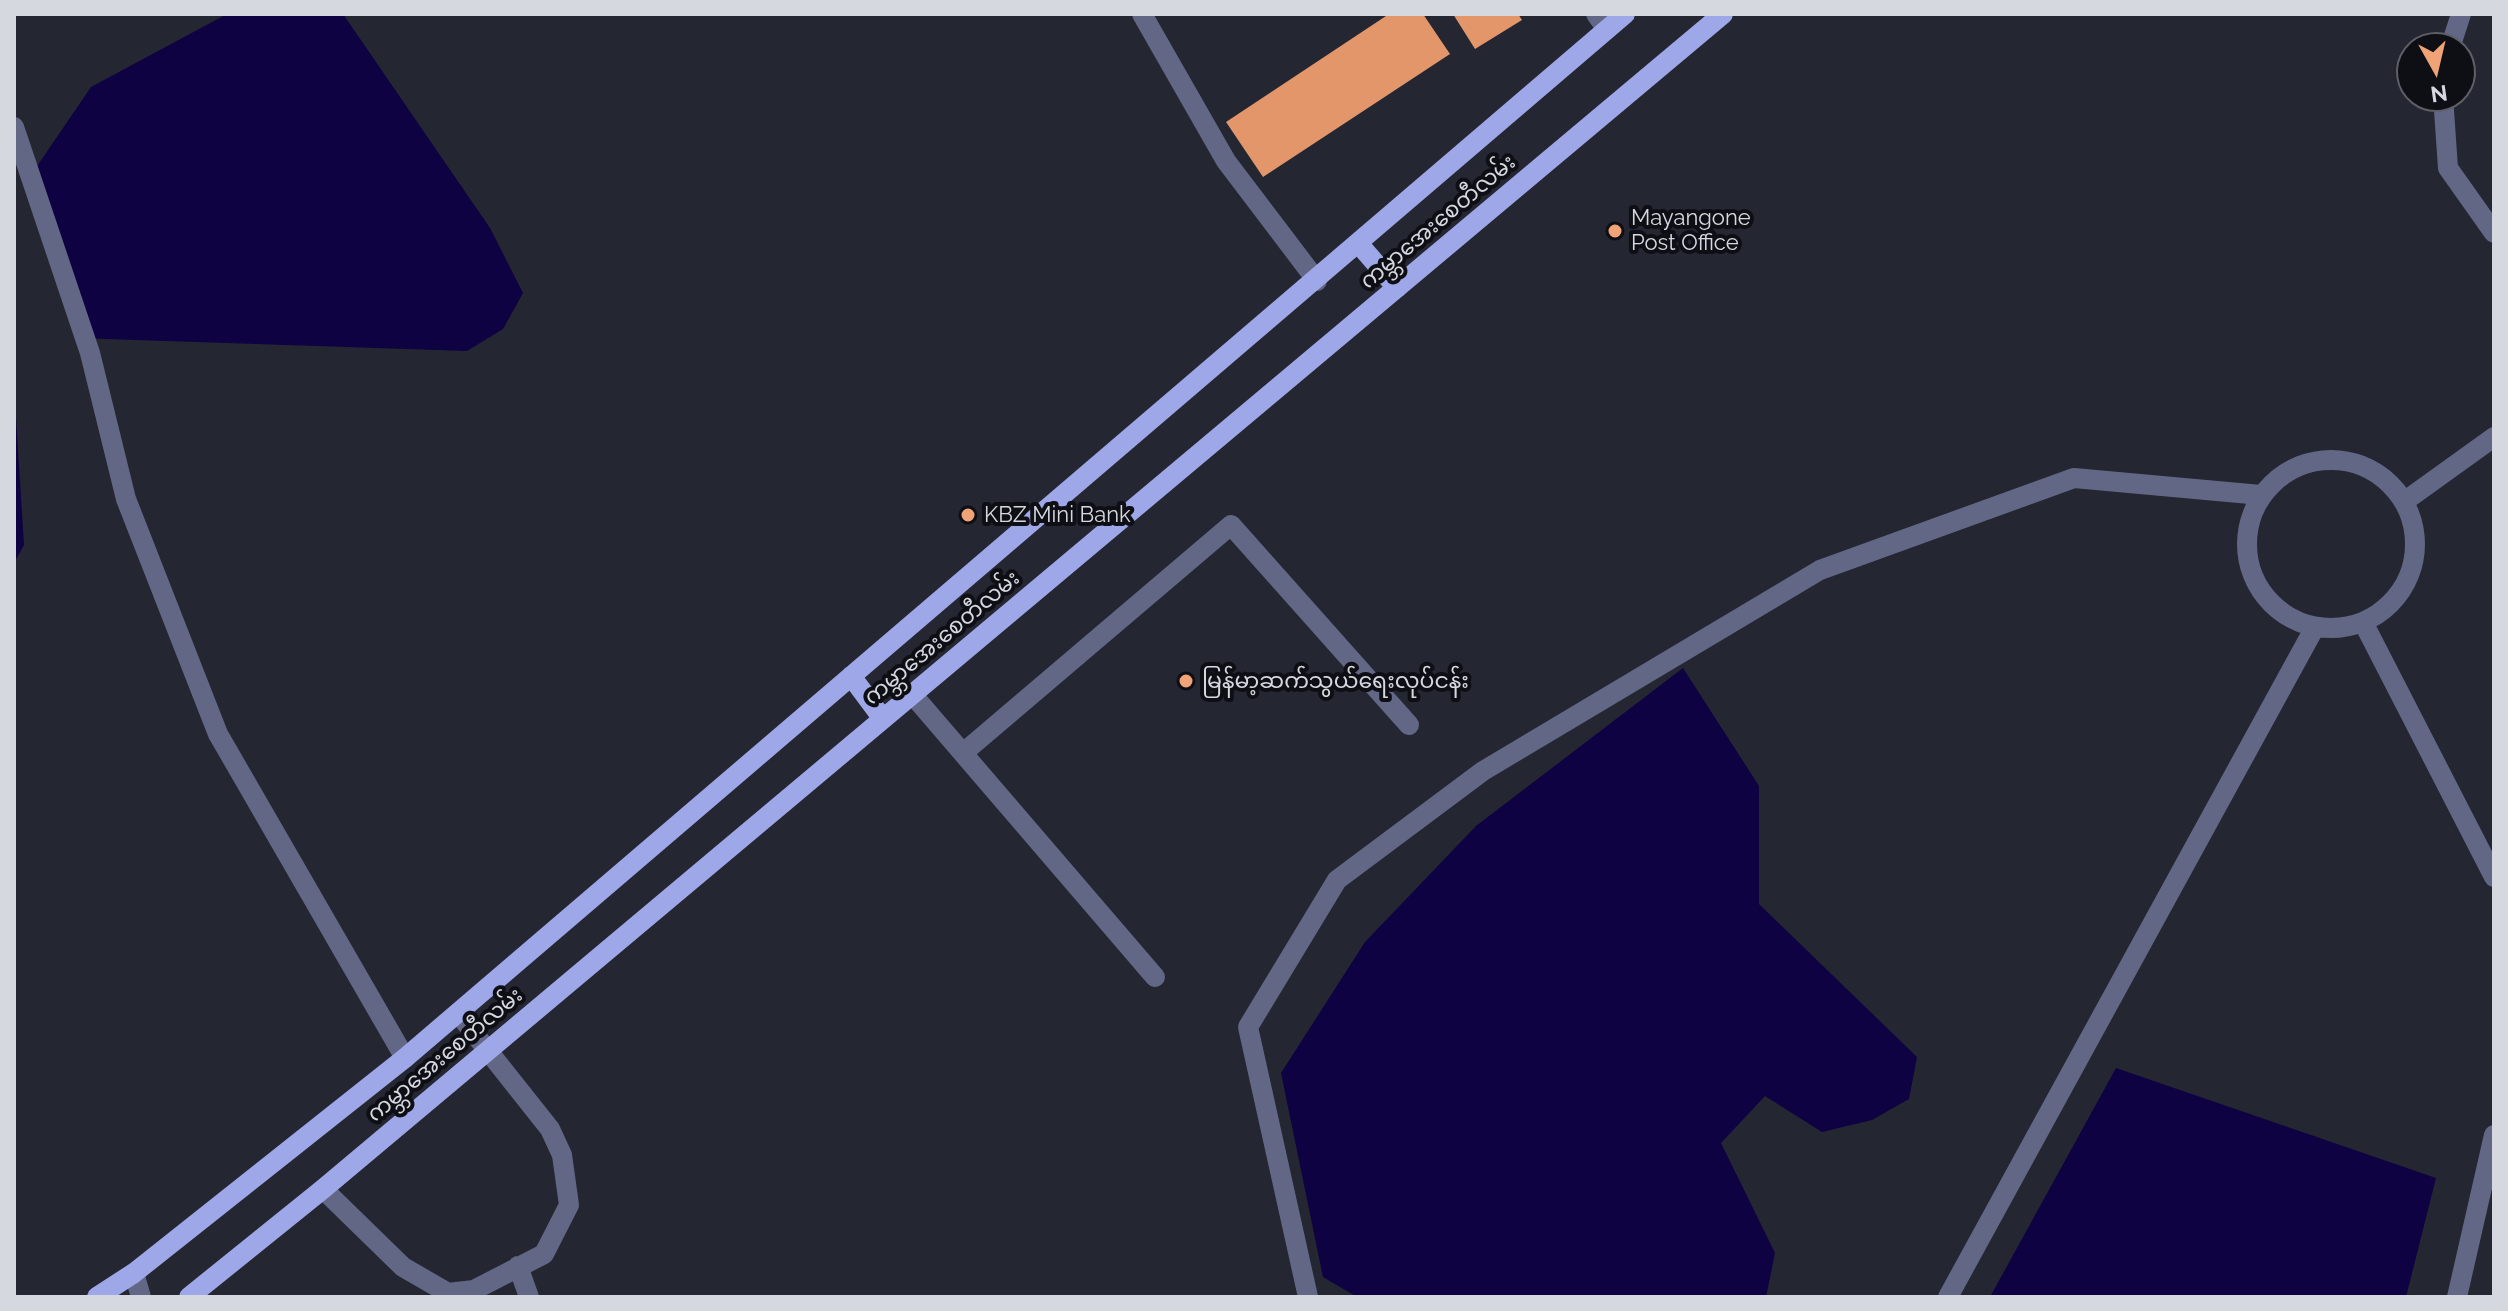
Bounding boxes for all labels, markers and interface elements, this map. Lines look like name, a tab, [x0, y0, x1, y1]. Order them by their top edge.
north arrow	[2396, 32, 2476, 112]
text: N	[2429, 80, 2449, 108]
street label: ကမ္ဘာအေးစေတီလမ်း	[1355, 149, 1521, 295]
place label: Mayangone Post Office	[1631, 205, 1751, 256]
marker: Mayangone Post Office	[1606, 222, 1624, 240]
place label: KBZ Mini Bank	[984, 502, 1131, 528]
marker: KBZ Mini Bank	[959, 506, 977, 524]
street label: ကမ္ဘာအေးစေတီလမ်း	[859, 565, 1025, 711]
place label: မြန်မာ့ဆက်သွယ်ရေးလုပ်ငန်း	[1202, 668, 1469, 694]
marker: မြန်မာ့ဆက်သွယ်ရေးလုပ်ငန်း	[1177, 672, 1195, 690]
street label: ကမ္ဘာအေးစေတီလမ်း	[362, 982, 528, 1128]

